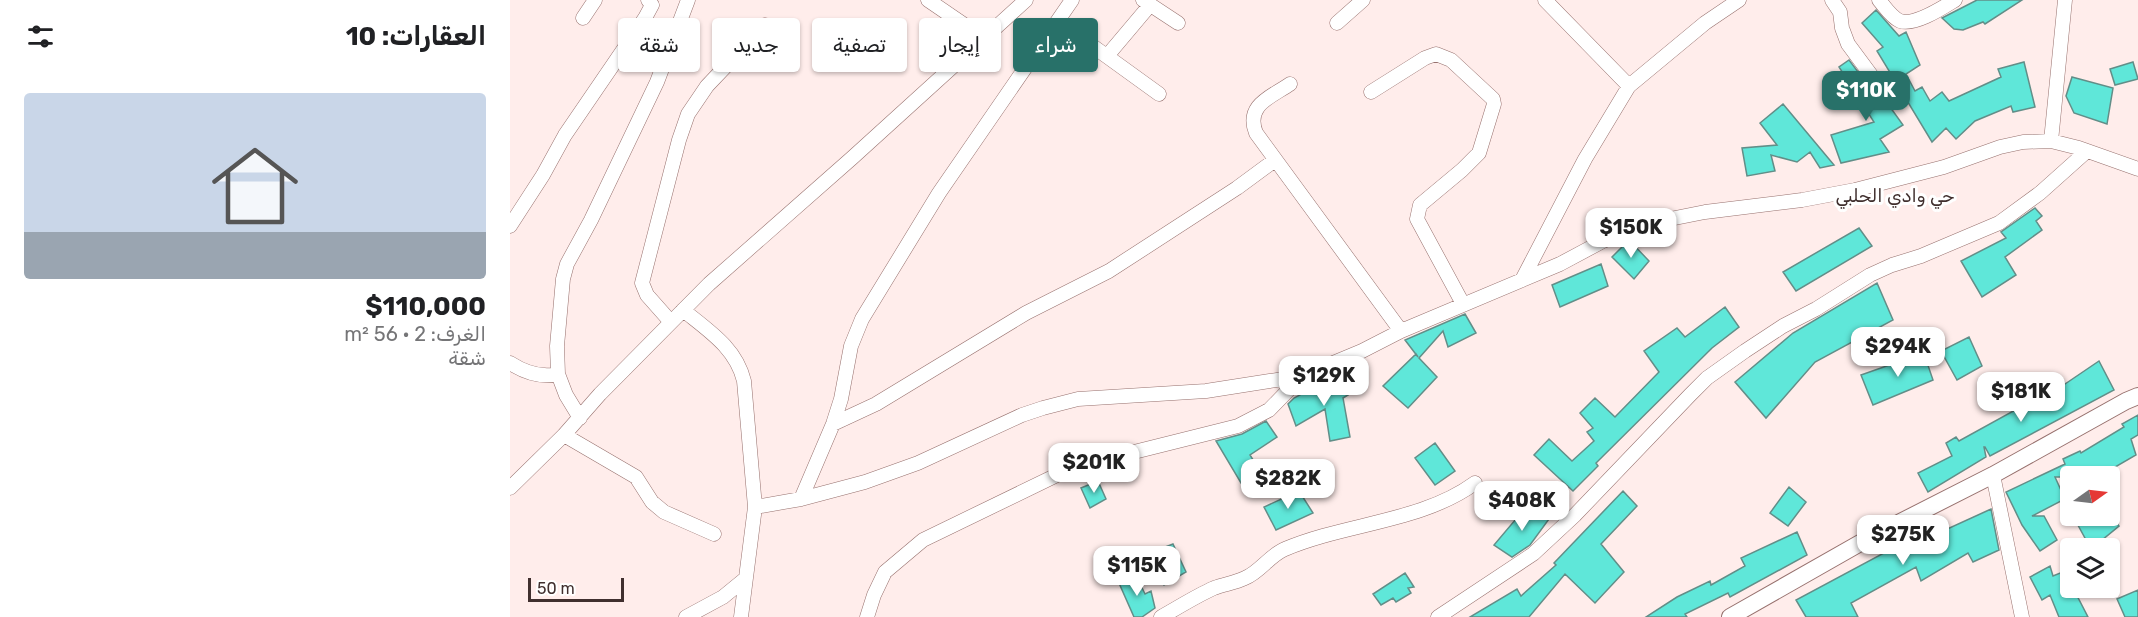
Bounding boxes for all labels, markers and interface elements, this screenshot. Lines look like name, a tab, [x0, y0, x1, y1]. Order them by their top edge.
chip: شقة	[618, 18, 700, 72]
chip: جديد	[712, 18, 800, 72]
chip: تصفية	[812, 18, 907, 72]
chip: إيجار	[919, 18, 1001, 72]
chip: شراء	[1013, 18, 1098, 72]
icon: filters	[24, 20, 57, 53]
text: العقارات: 10	[346, 21, 486, 52]
pin: $110K	[1824, 71, 1908, 122]
text: $110K	[1836, 78, 1896, 102]
icon: home	[201, 132, 309, 240]
district label: حي وادي الحلبي	[1835, 185, 1955, 209]
pin: $150K	[1589, 208, 1673, 259]
text: $150K	[1599, 215, 1663, 239]
text: $110,000	[365, 291, 486, 322]
text: الغرف: 2 · 56 m²	[344, 322, 486, 346]
pin: $294K	[1856, 327, 1940, 378]
text: $294K	[1865, 334, 1931, 358]
text: شقة	[448, 346, 486, 370]
pin: $129K	[1282, 356, 1366, 407]
text: $129K	[1293, 363, 1355, 387]
pin: $181K	[1979, 372, 2063, 423]
text: $181K	[1991, 379, 2051, 403]
pin: $201K	[1052, 443, 1136, 494]
text: $201K	[1062, 450, 1126, 474]
pin: $282K	[1246, 459, 1330, 510]
text: $282K	[1255, 466, 1321, 490]
north arrow	[2060, 466, 2120, 526]
map controls	[2060, 466, 2120, 598]
pin: $408K	[1480, 481, 1564, 532]
text: $408K	[1488, 488, 1556, 512]
pin: $275K	[1861, 515, 1945, 566]
text: $275K	[1871, 522, 1935, 546]
button: layers	[2060, 538, 2120, 598]
pin: $115K	[1095, 546, 1179, 597]
text: $115K	[1107, 553, 1167, 577]
scale bar	[528, 575, 624, 602]
text: 50 m	[537, 579, 575, 598]

